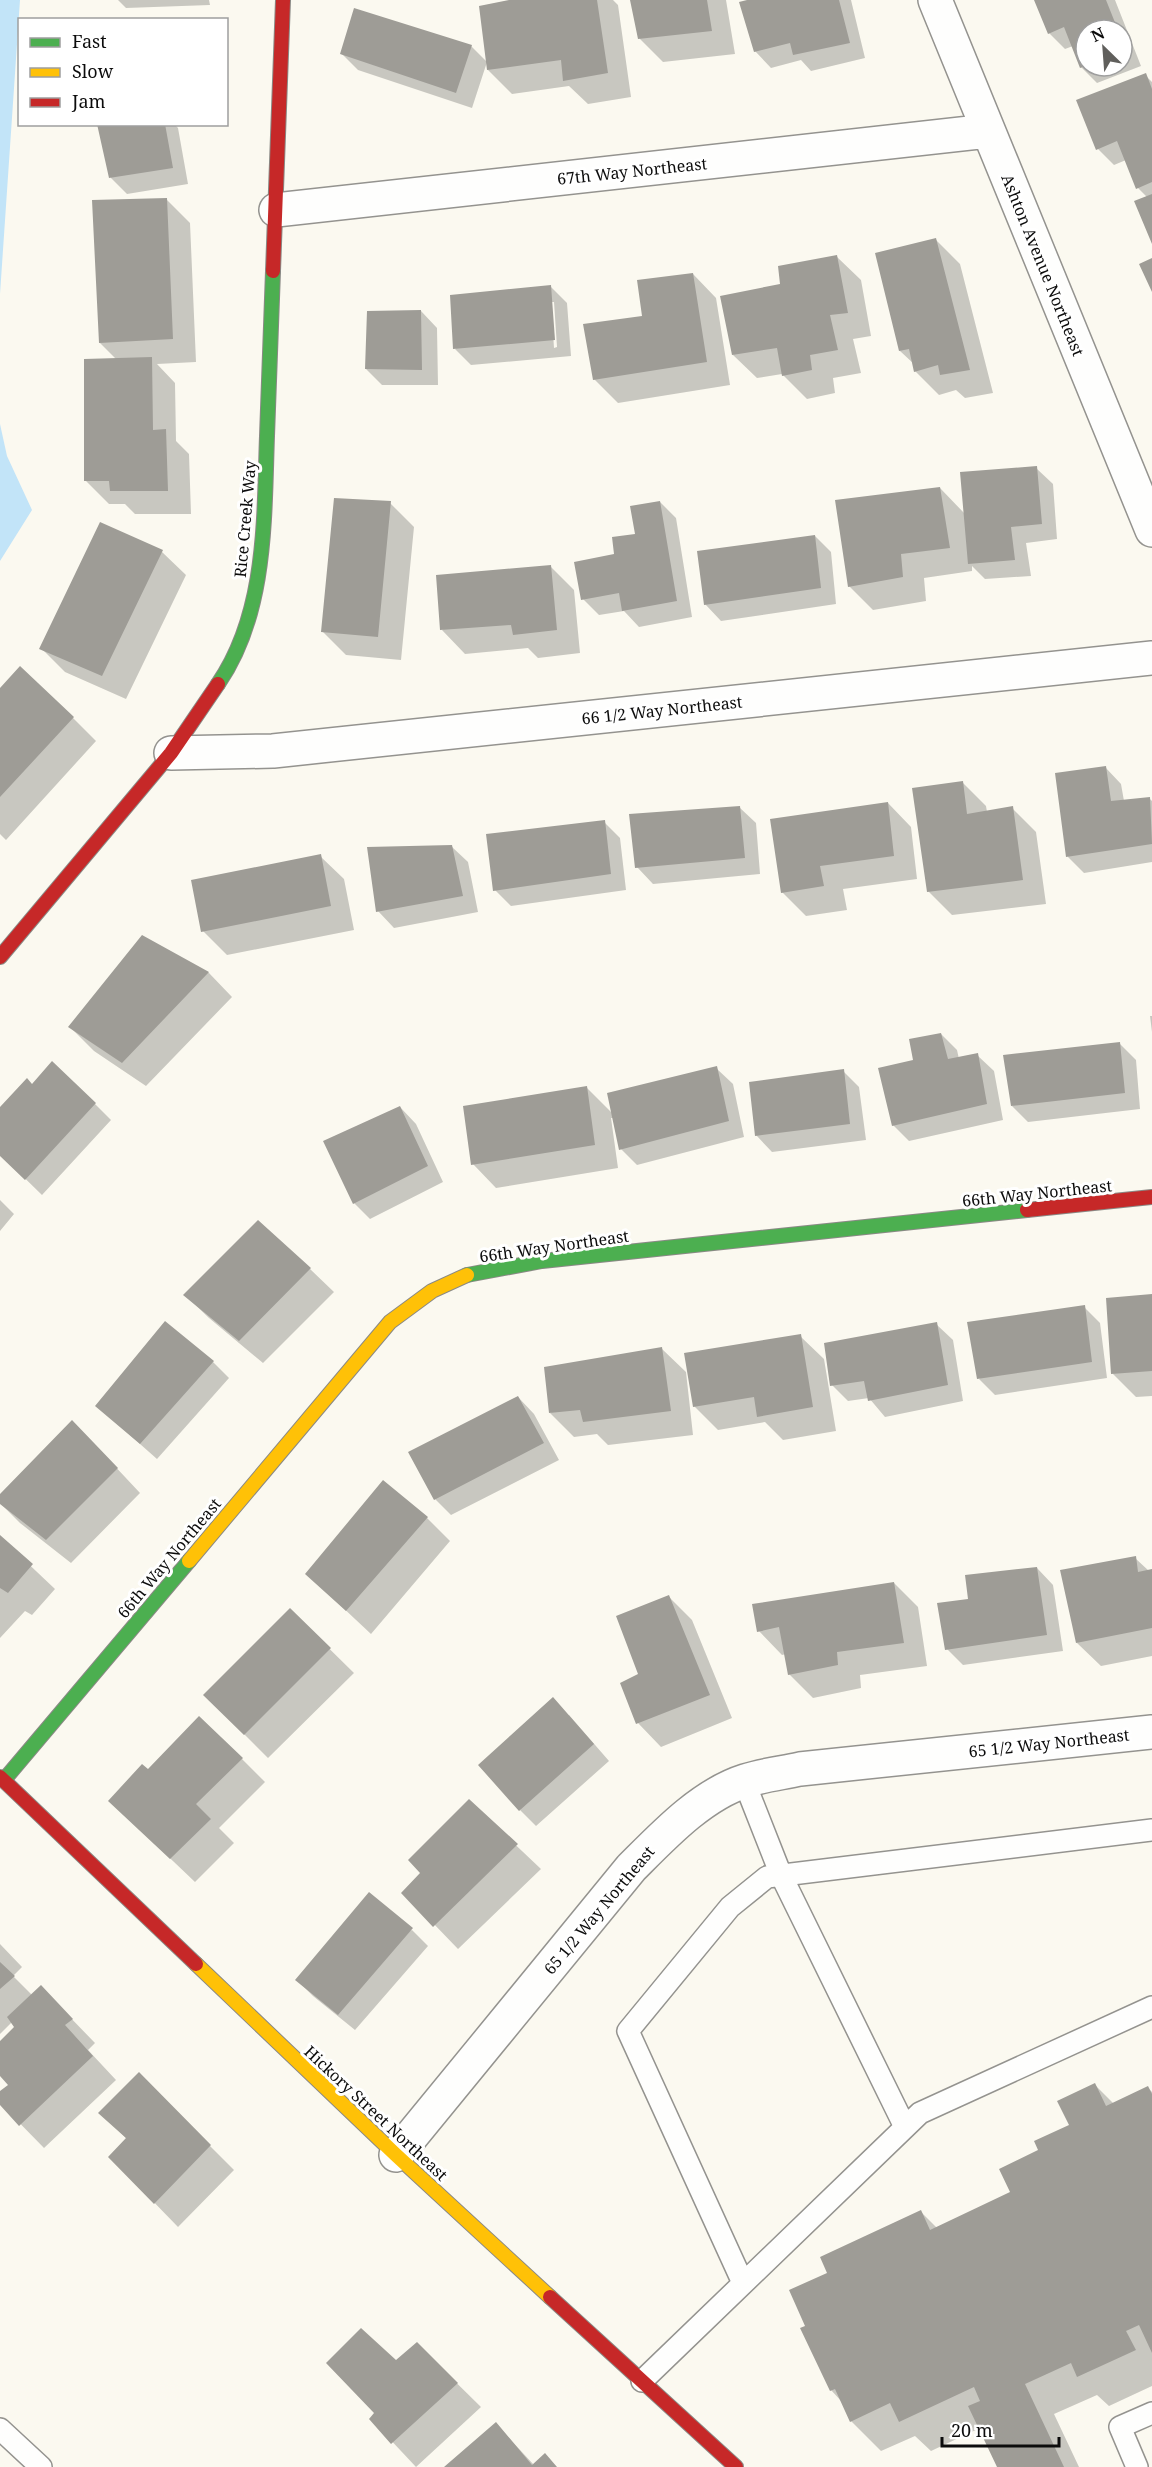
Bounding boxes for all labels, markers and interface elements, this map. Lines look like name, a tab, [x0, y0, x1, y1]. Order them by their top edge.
legend	[18, 18, 228, 126]
north arrow	[1074, 18, 1134, 78]
text: N	[1087, 22, 1108, 47]
text: Fast	[72, 29, 107, 53]
text: Slow	[72, 59, 114, 83]
text: Jam	[71, 89, 106, 113]
street label: 67th Way Northeast	[556, 152, 708, 190]
street label: Ashton Avenue Northeast	[996, 171, 1090, 360]
street label: Rice Creek Way	[229, 459, 261, 579]
street label: 66 1/2 Way Northeast	[581, 691, 744, 729]
street label: 66th Way Northeast	[961, 1174, 1113, 1212]
street label: 66th Way Northeast	[478, 1225, 630, 1267]
street label: 66th Way Northeast	[112, 1493, 226, 1623]
street label: 65 1/2 Way Northeast	[968, 1724, 1131, 1762]
street label: 65 1/2 Way Northeast	[539, 1841, 660, 1979]
street label: Hickory Street Northeast	[300, 2041, 453, 2186]
scale bar	[942, 2410, 1059, 2448]
text: 20 m	[951, 2418, 993, 2442]

